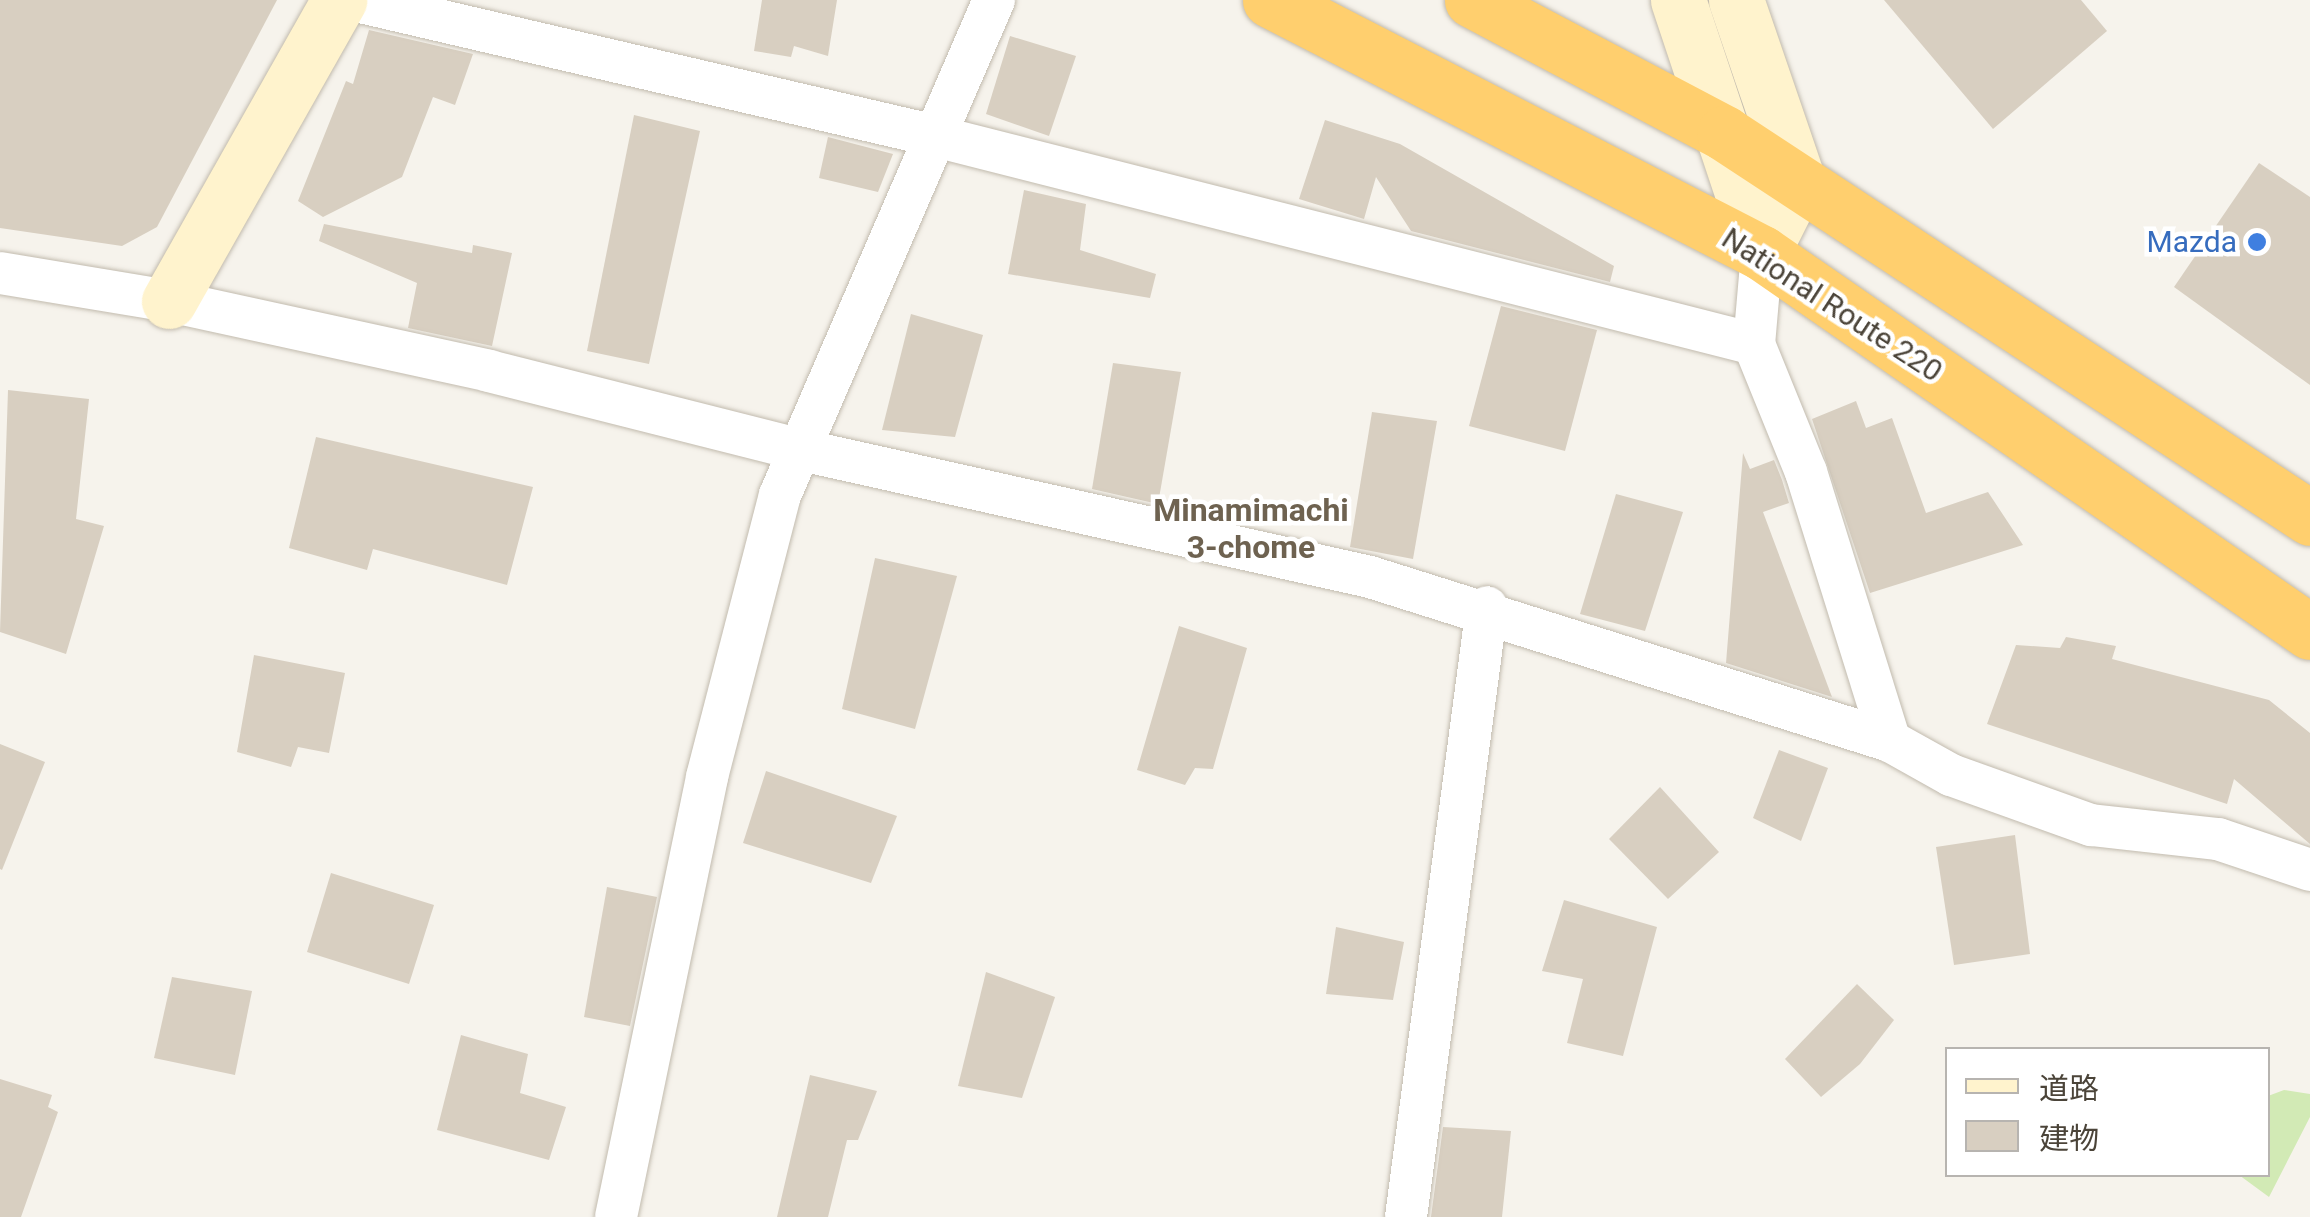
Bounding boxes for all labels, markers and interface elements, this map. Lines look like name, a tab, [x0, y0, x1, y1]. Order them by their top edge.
street label: National Route 220	[1715, 220, 1949, 390]
place label: Mazda	[2147, 224, 2237, 260]
marker: Mazda	[2246, 231, 2268, 253]
district label: Minamimachi 3-chome	[1153, 492, 1349, 567]
legend	[1945, 1047, 2270, 1177]
text: 道路	[2039, 1071, 2099, 1106]
text: 建物	[2039, 1121, 2099, 1156]

